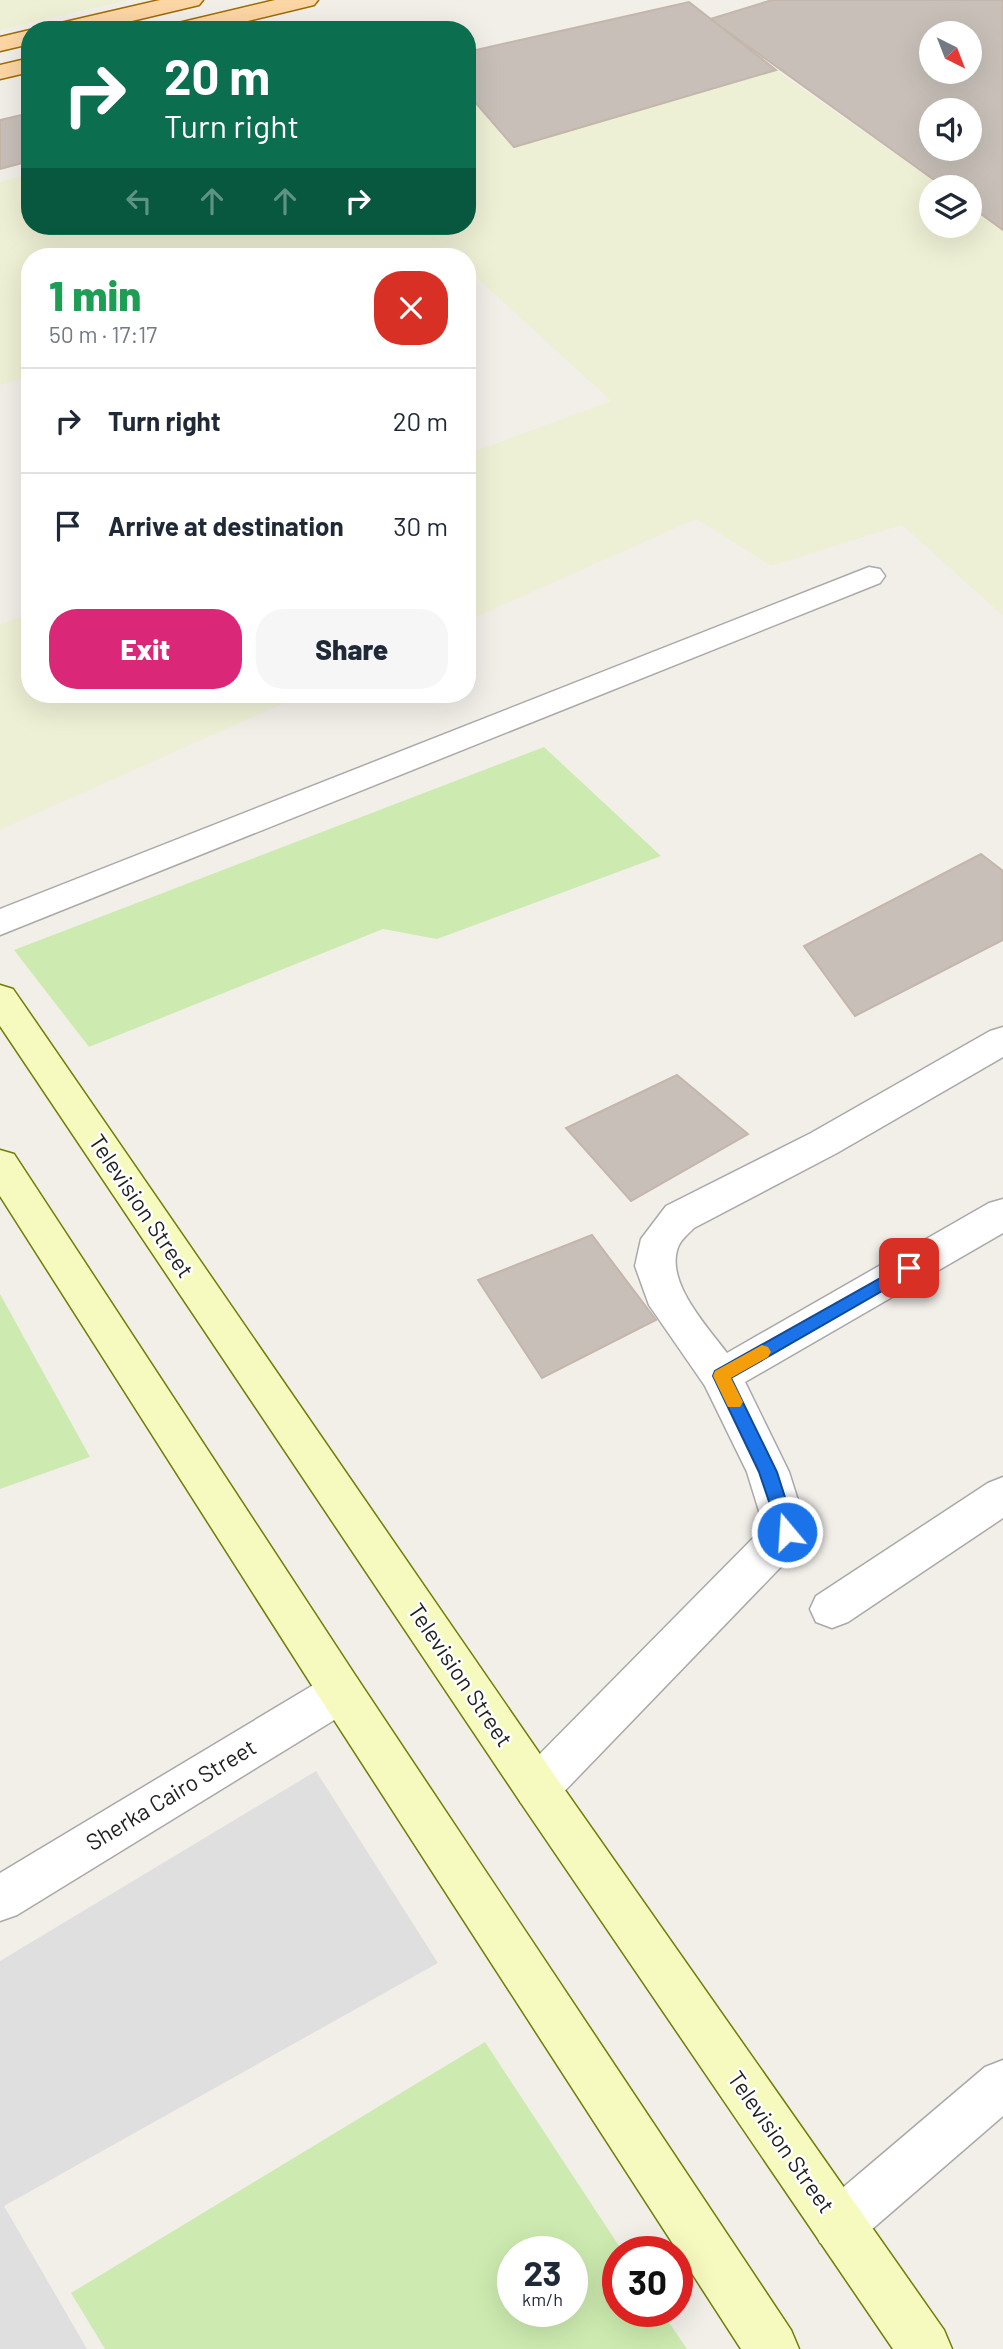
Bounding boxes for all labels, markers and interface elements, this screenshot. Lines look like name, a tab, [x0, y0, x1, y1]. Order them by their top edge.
north arrow	[919, 21, 982, 84]
map controls	[919, 21, 982, 238]
text: 20 m	[164, 46, 270, 105]
icon: right	[49, 49, 140, 140]
button: sound	[919, 98, 982, 161]
text: Turn right	[164, 106, 299, 144]
button: layers	[919, 175, 982, 238]
icon: left	[120, 182, 158, 220]
icon: ahead	[193, 182, 231, 220]
icon: ahead	[266, 182, 304, 220]
icon: right	[339, 182, 377, 220]
text: 1 min	[49, 269, 141, 319]
button: close	[374, 271, 448, 345]
text: 50 m · 17:17	[49, 320, 157, 348]
icon: right	[49, 402, 87, 440]
text: Turn right	[108, 405, 221, 436]
text: 20 m	[393, 405, 448, 436]
icon: arrive	[49, 507, 87, 545]
text: Arrive at destination	[108, 510, 344, 541]
text: 30 m	[393, 510, 448, 541]
button: Exit	[49, 609, 242, 689]
button: Share	[256, 609, 448, 689]
street label: Television Street	[84, 1128, 200, 1283]
pin	[879, 1238, 939, 1298]
icon: arrive	[890, 1249, 928, 1287]
position arrow	[750, 1495, 824, 1569]
street label: Television Street	[403, 1597, 519, 1752]
street label: Sherka Cairo Street	[80, 1732, 261, 1856]
street label: Television Street	[722, 2065, 841, 2218]
speed limit sign: 30	[602, 2236, 693, 2327]
text: 23	[523, 2251, 562, 2293]
text: km/h	[522, 2288, 563, 2310]

